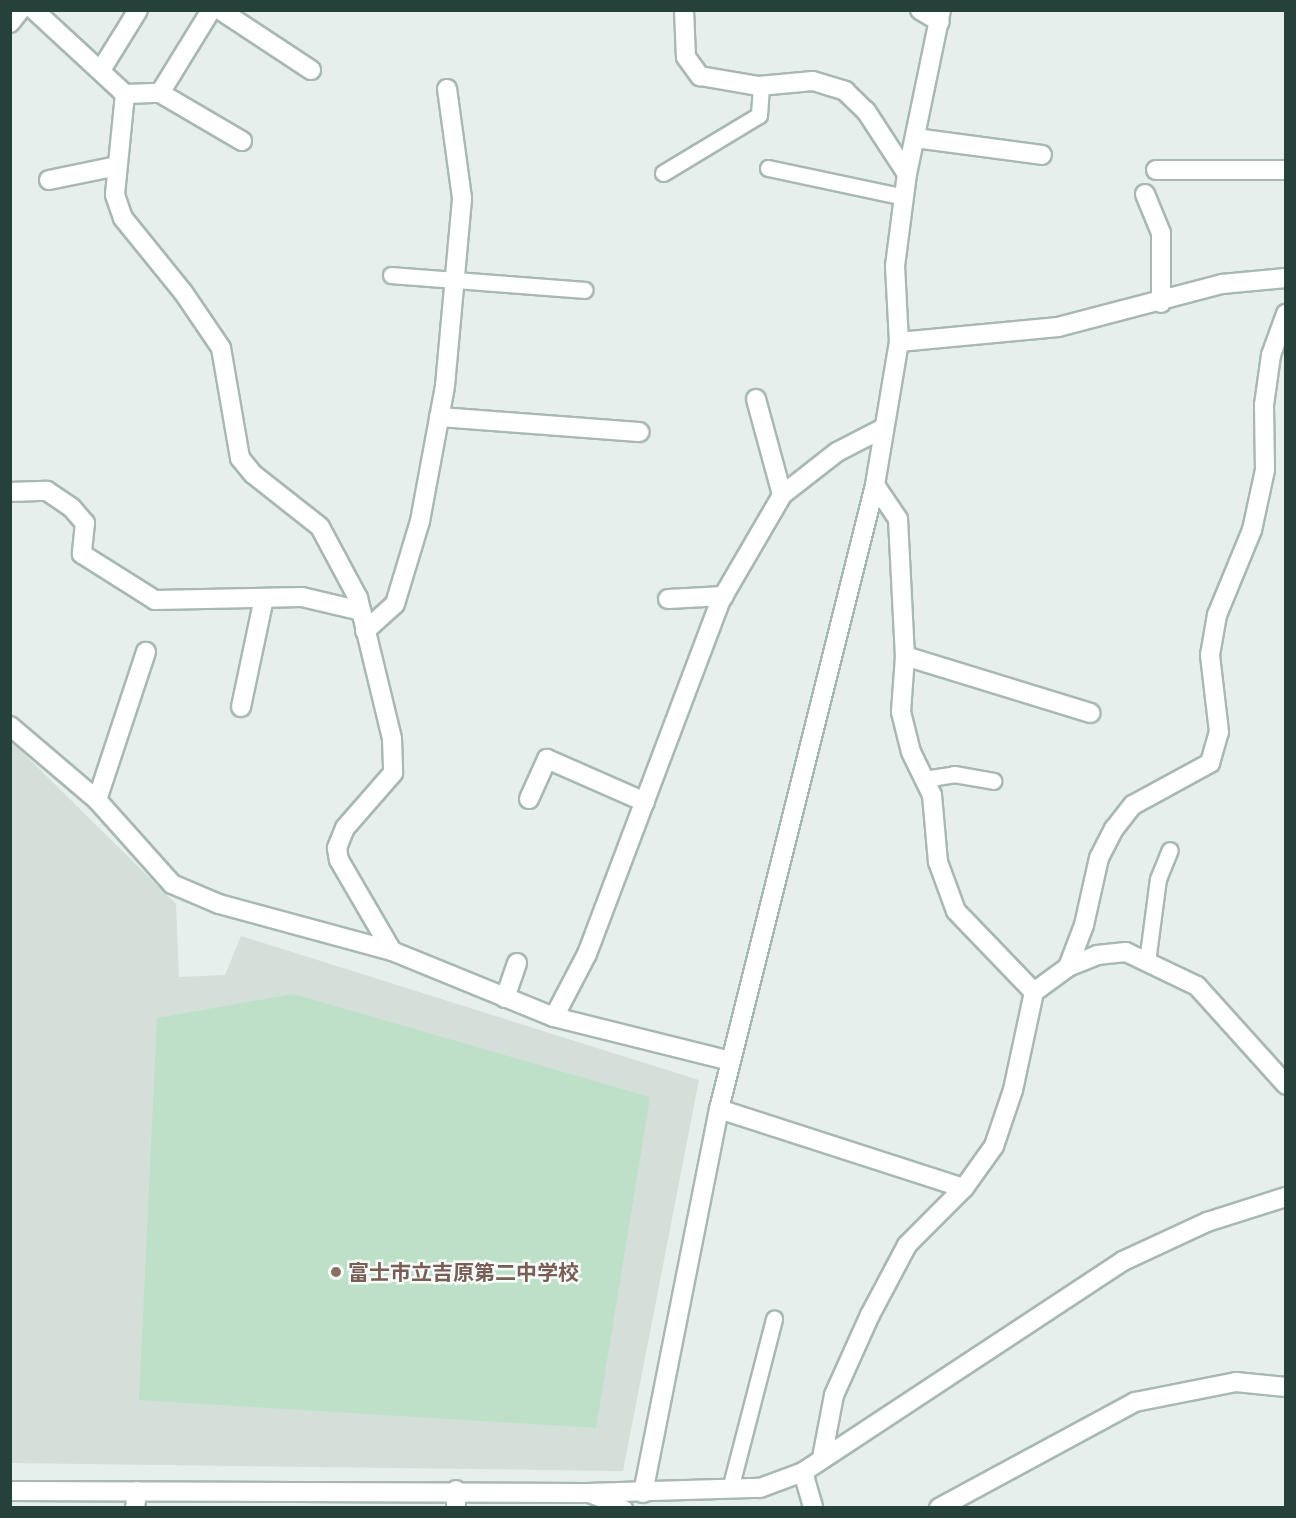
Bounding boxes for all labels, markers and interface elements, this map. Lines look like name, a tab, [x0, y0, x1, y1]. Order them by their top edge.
place label: 富士市立吉原第二中学校	[348, 1259, 579, 1285]
marker: 富士市立吉原第二中学校	[329, 1265, 343, 1279]

